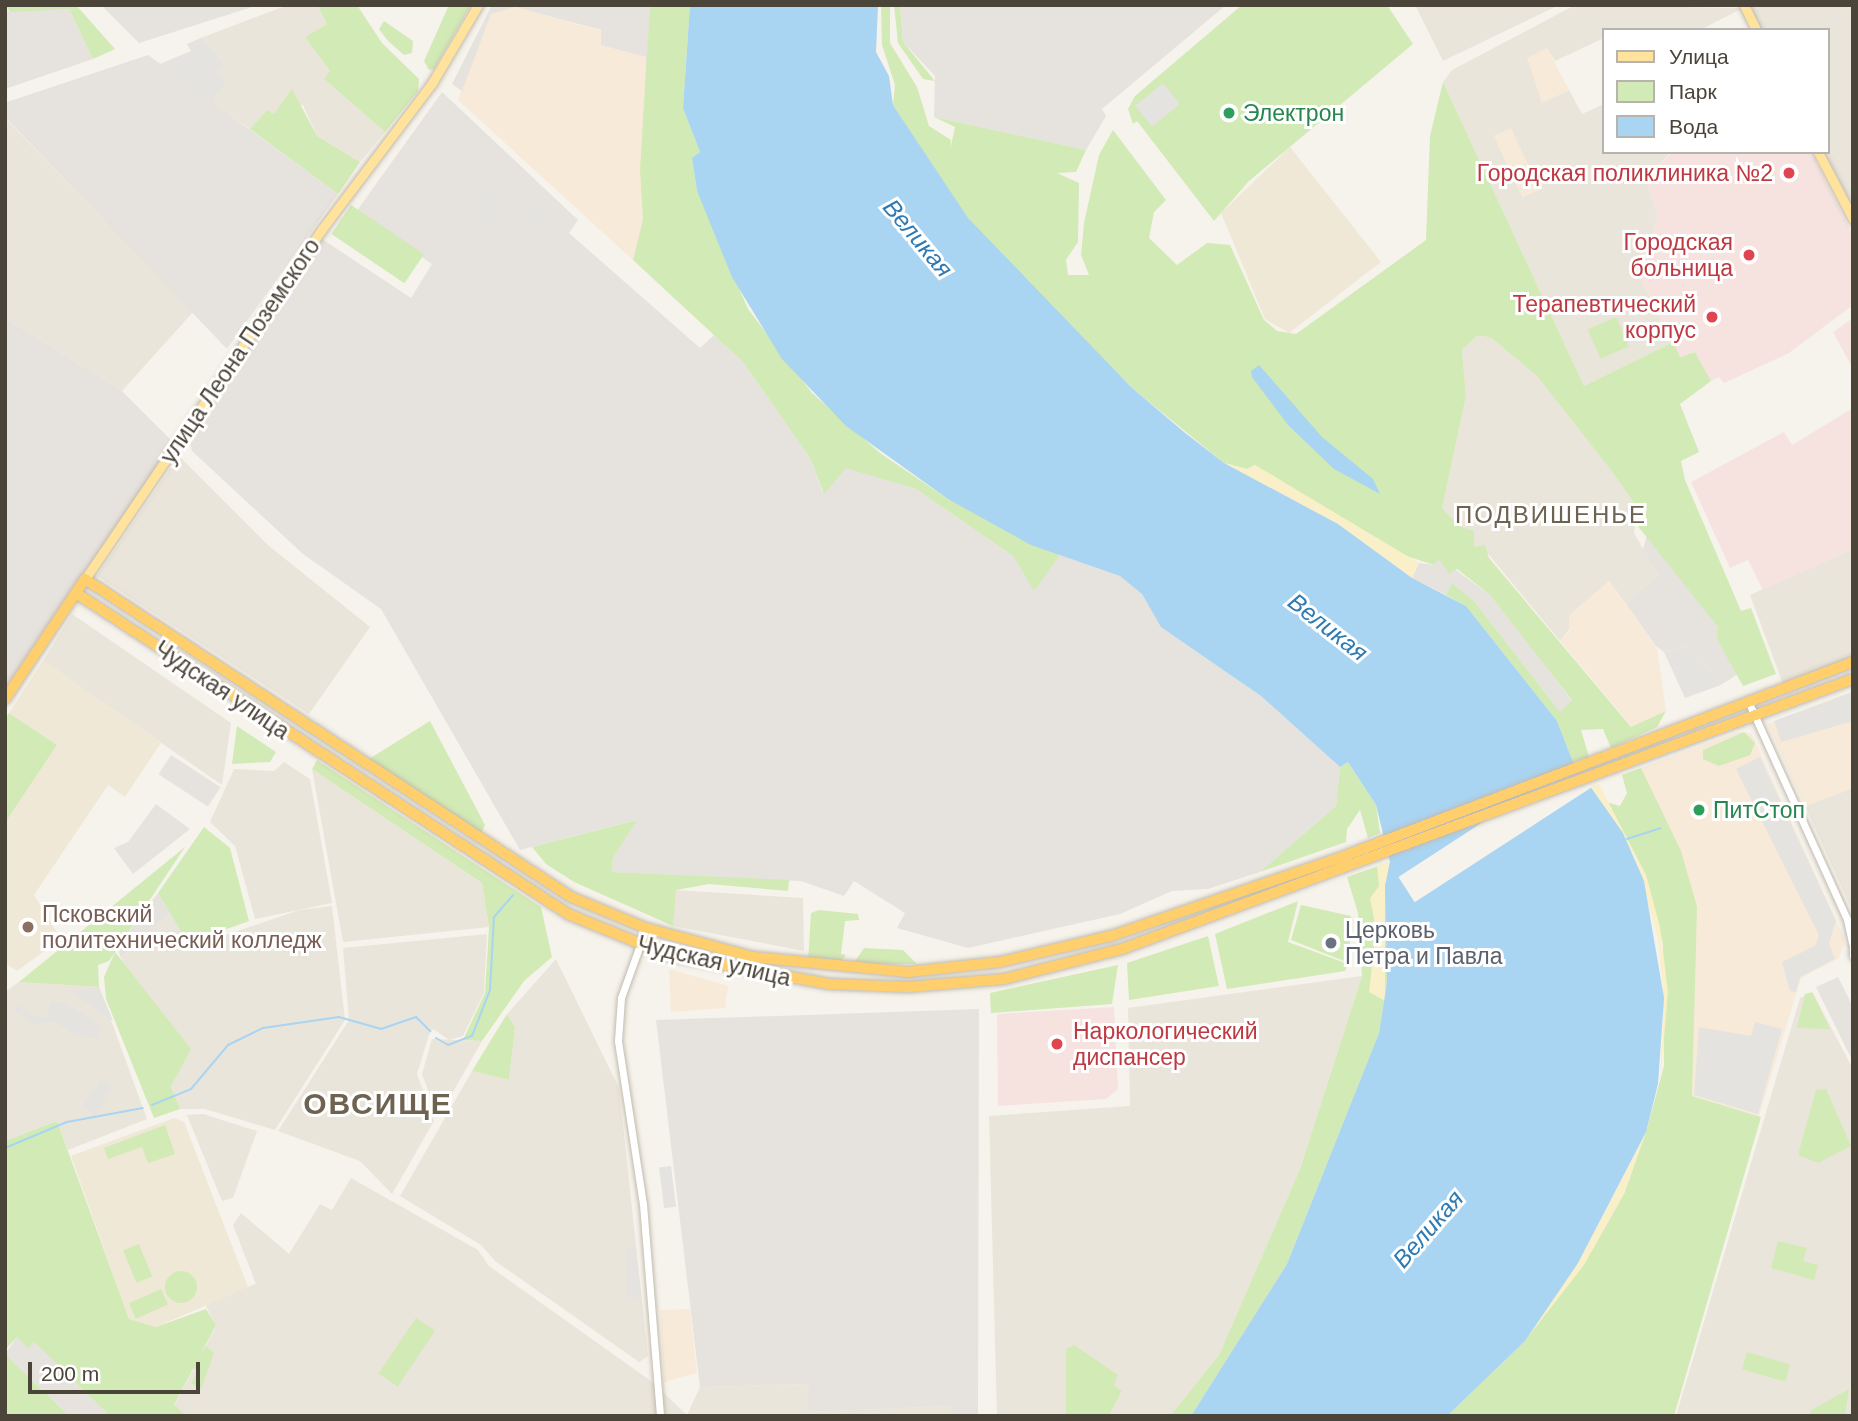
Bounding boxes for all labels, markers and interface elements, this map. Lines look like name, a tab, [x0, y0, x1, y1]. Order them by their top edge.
legend	[1602, 28, 1830, 154]
text: Улица	[1669, 45, 1729, 68]
text: Парк	[1669, 80, 1717, 103]
place label: Электрон	[1243, 99, 1344, 127]
marker: Электрон	[1221, 105, 1237, 121]
text: Вода	[1669, 115, 1718, 138]
place label: Городская поликлиника №2	[1477, 159, 1773, 187]
marker: Городская поликлиника №2	[1779, 163, 1799, 183]
water label: Великая	[877, 193, 959, 283]
place label: Городская больница	[1623, 228, 1733, 282]
street label: улица Леона Поземского	[154, 233, 326, 469]
marker: Городская больница	[1739, 245, 1759, 265]
place label: Терапевтический корпус	[1512, 290, 1696, 344]
marker: Терапевтический корпус	[1702, 307, 1722, 327]
district label: ПОДВИШЕНЬЕ	[1456, 501, 1646, 529]
water label: Великая	[1283, 587, 1373, 667]
street label: Чудская улица	[149, 635, 295, 745]
place label: ПитСтоп	[1713, 796, 1805, 824]
marker: ПитСтоп	[1691, 802, 1707, 818]
place label: Псковский политехнический колледж	[42, 900, 322, 954]
place label: Церковь Петра и Павла	[1345, 916, 1503, 970]
marker: Псковский политехнический колледж	[20, 919, 36, 935]
street label: Чудская улица	[635, 930, 793, 992]
marker: Церковь Петра и Павла	[1323, 935, 1339, 951]
place label: Наркологический диспансер	[1073, 1017, 1258, 1071]
marker: Наркологический диспансер	[1047, 1034, 1067, 1054]
district label: ОВСИЩЕ	[304, 1086, 452, 1122]
water label: Великая	[1387, 1184, 1469, 1274]
scale bar	[32, 1348, 203, 1392]
text: 200 m	[41, 1362, 99, 1385]

